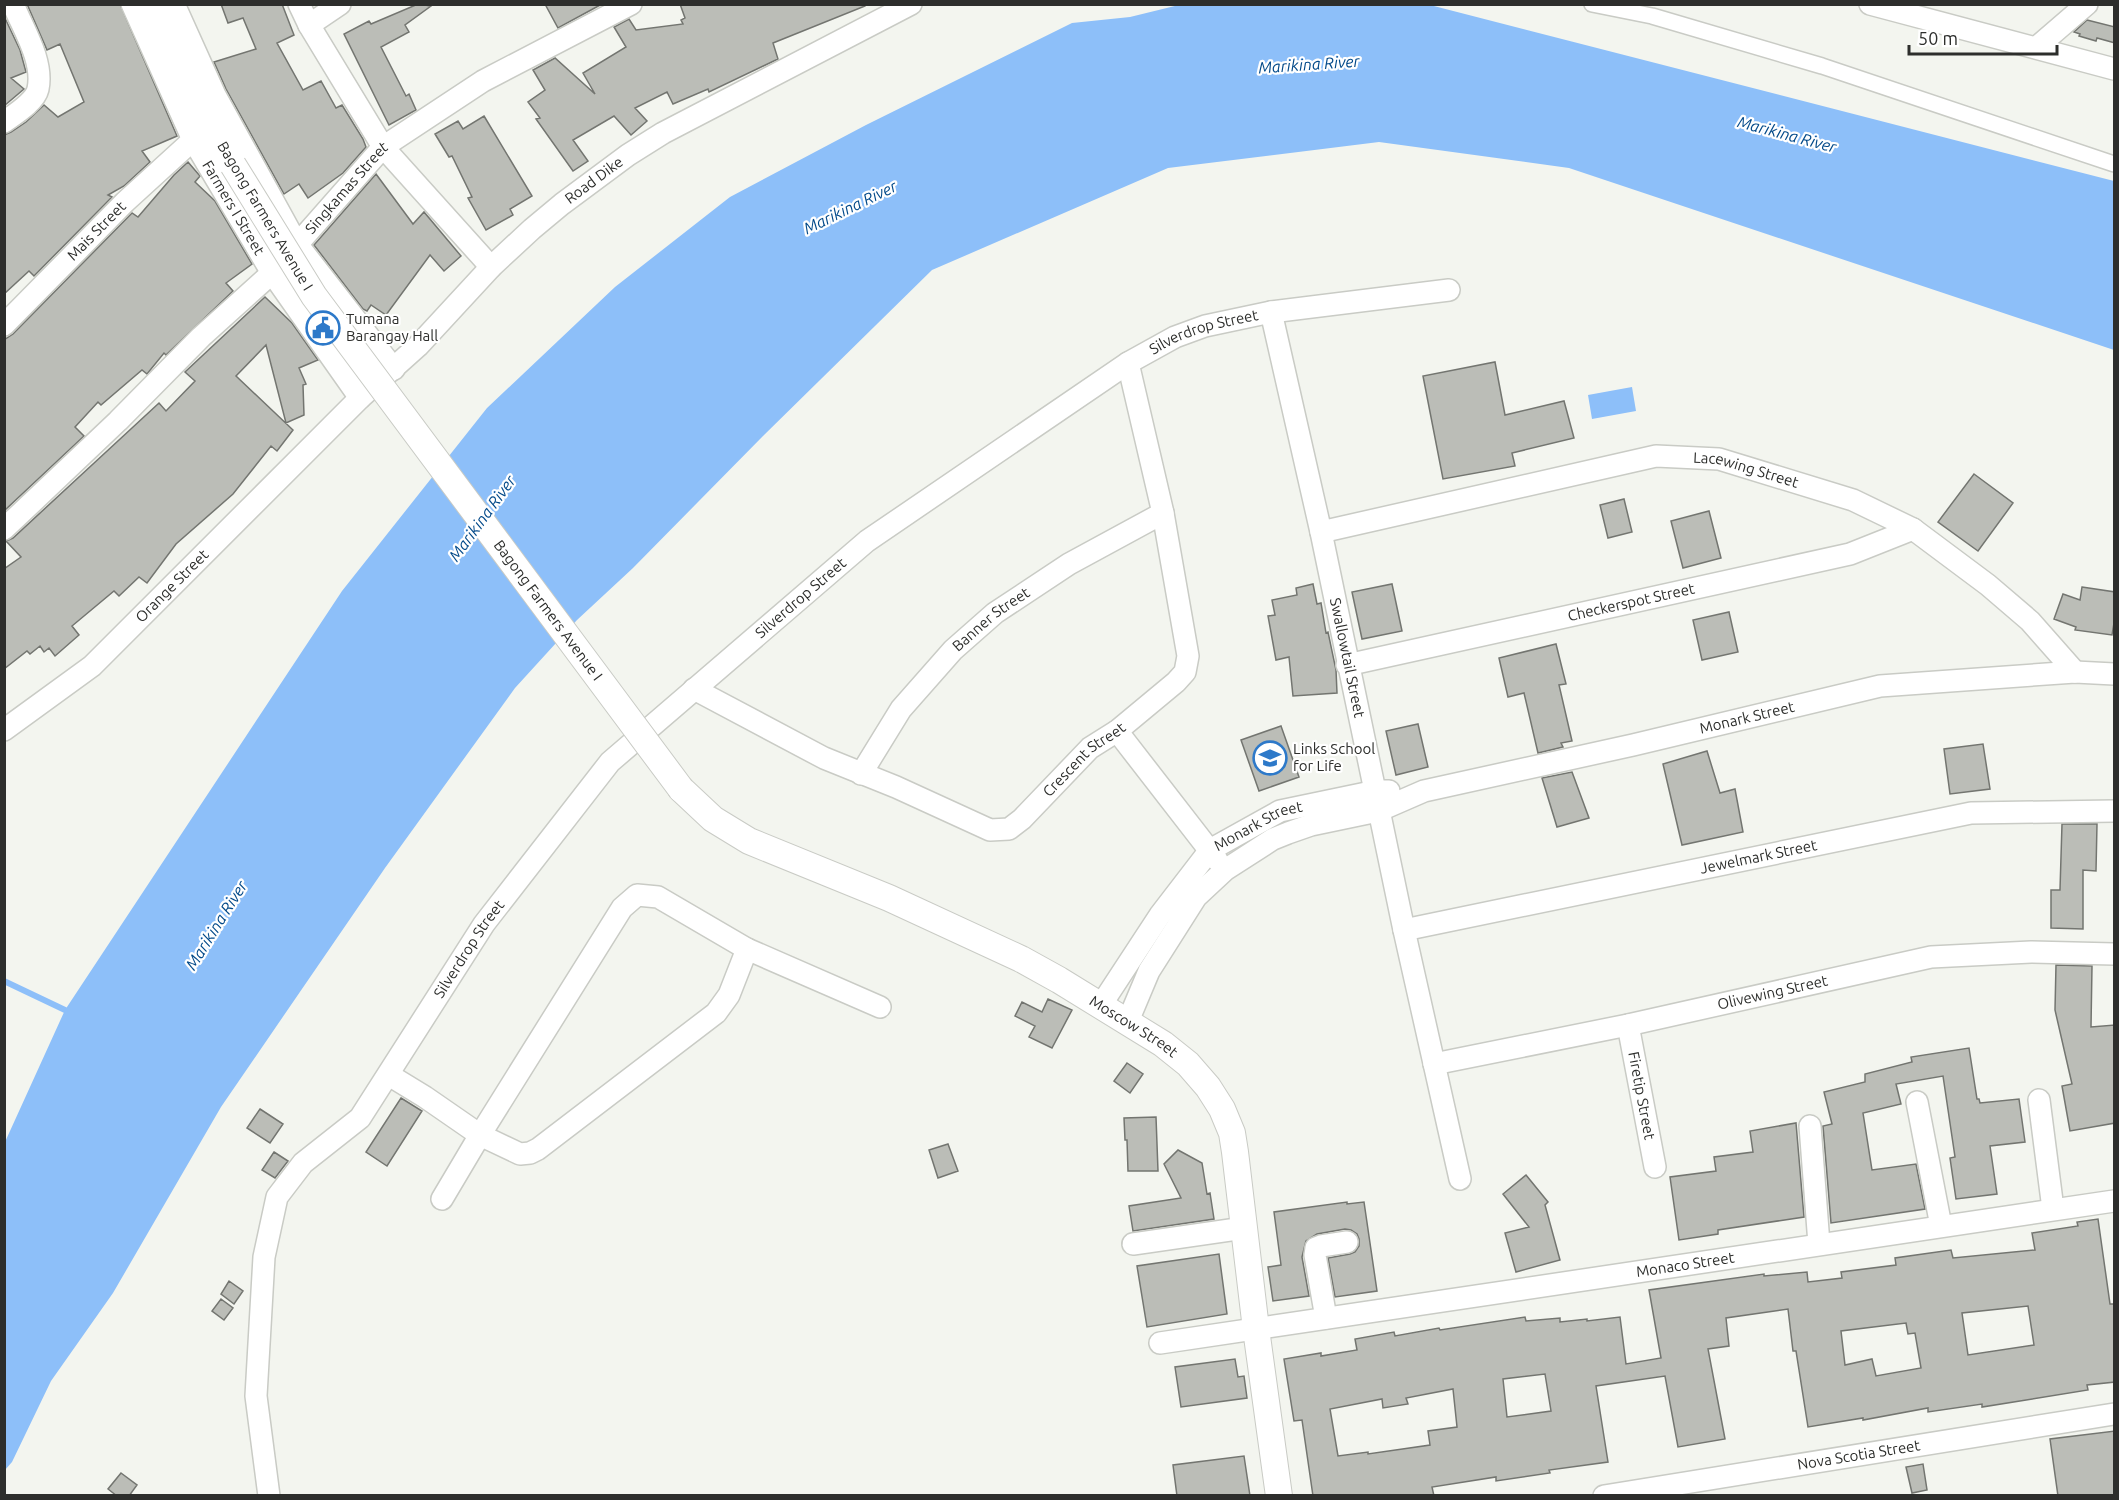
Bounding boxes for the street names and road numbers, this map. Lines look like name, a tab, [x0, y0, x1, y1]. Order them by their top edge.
street label: Singkamas Street	[302, 137, 391, 237]
street label: Bagong Farmers Avenue I	[214, 138, 317, 293]
street label: Road Dike	[561, 153, 626, 207]
street label: Farmers I Street	[199, 157, 268, 258]
street label: Mais Street	[63, 197, 129, 264]
street label: Silverdrop Street	[1146, 306, 1260, 358]
street label: Lacewing Street	[1693, 449, 1801, 491]
street label: Bagong Farmers Avenue I	[491, 537, 606, 684]
street label: Orange Street	[132, 546, 212, 626]
street label: Silverdrop Street	[752, 554, 849, 641]
street label: Checkerspot Street	[1566, 580, 1696, 624]
street label: Banner Street	[949, 583, 1033, 655]
street label: Swallowtail Street	[1327, 596, 1368, 719]
street label: Monark Street	[1698, 698, 1796, 737]
street label: Crescent Street	[1039, 719, 1129, 800]
street label: Monark Street	[1211, 798, 1304, 854]
street label: Jewelmark Street	[1699, 836, 1818, 877]
street label: Silverdrop Street	[430, 896, 508, 1001]
street label: Olivewing Street	[1716, 971, 1829, 1013]
street label: Moscow Street	[1087, 992, 1181, 1061]
street label: Firetip Street	[1625, 1050, 1659, 1141]
street label: Monaco Street	[1635, 1249, 1736, 1280]
street label: Nova Scotia Street	[1796, 1436, 1921, 1473]

